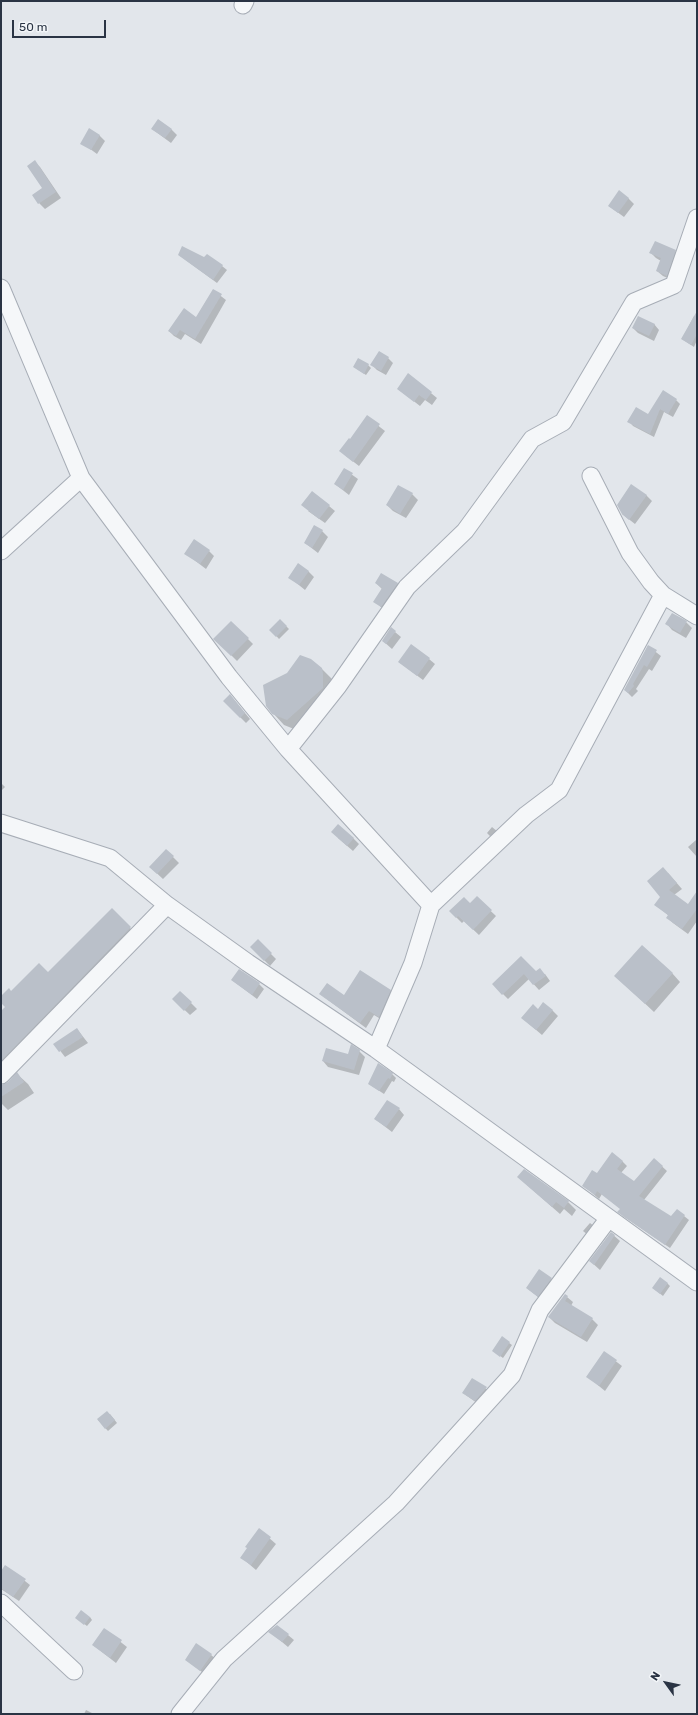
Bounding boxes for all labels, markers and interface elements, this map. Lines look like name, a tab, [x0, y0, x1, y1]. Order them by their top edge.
scale bar	[14, 12, 108, 38]
text: 50 m	[19, 20, 47, 34]
north arrow	[646, 1663, 686, 1703]
text: N	[648, 1669, 663, 1683]

